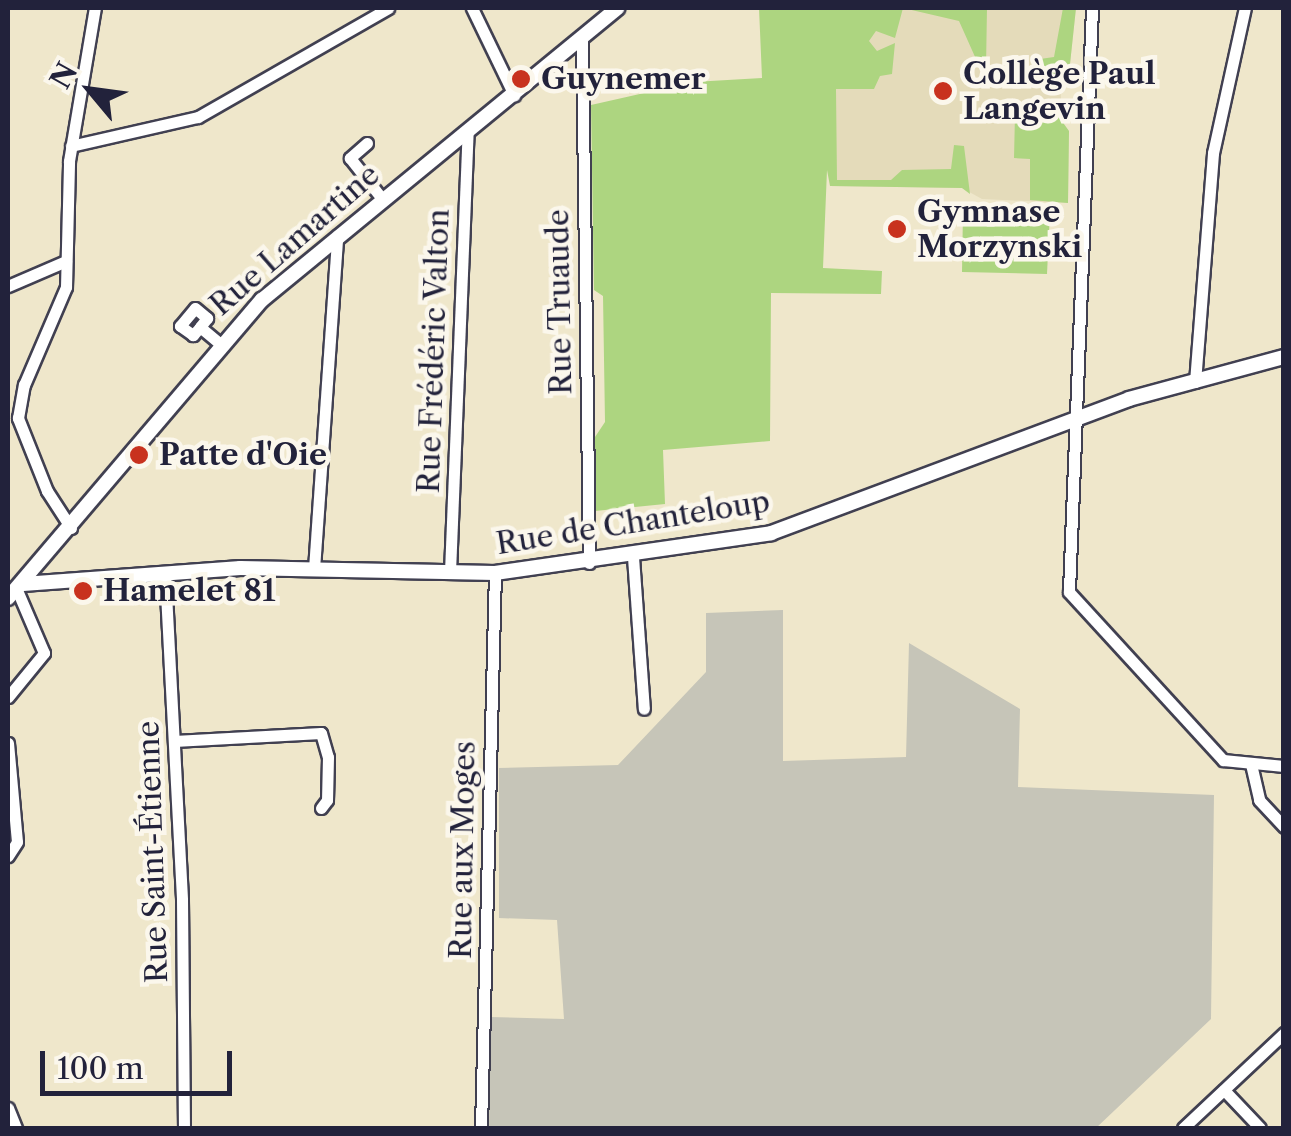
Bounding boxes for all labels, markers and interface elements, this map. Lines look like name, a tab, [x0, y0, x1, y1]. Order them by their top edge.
north arrow	[40, 40, 140, 140]
place label: Collège Paul Langevin	[963, 56, 1156, 126]
text: N	[43, 57, 85, 94]
place label: Guynemer	[541, 61, 705, 97]
marker: Guynemer	[510, 68, 532, 90]
marker: Collège Paul Langevin	[932, 80, 954, 102]
street label: Rue Lamartine	[203, 157, 387, 323]
place label: Gymnase Morzynski	[917, 194, 1082, 264]
street label: Rue Frédéric Valton	[411, 208, 457, 494]
street label: Rue Truaude	[540, 209, 580, 395]
marker: Gymnase Morzynski	[886, 218, 908, 240]
place label: Patte d'Oie	[159, 437, 327, 473]
marker: Patte d'Oie	[128, 444, 150, 466]
street label: Rue de Chanteloup	[494, 484, 772, 562]
place label: Hamelet 81	[103, 573, 275, 609]
marker: Hamelet 81	[72, 580, 94, 602]
street label: Rue Saint-Étienne	[130, 720, 176, 984]
street label: Rue aux Moges	[443, 740, 483, 960]
scale bar	[45, 1031, 238, 1093]
text: 100 m	[57, 1050, 144, 1087]

